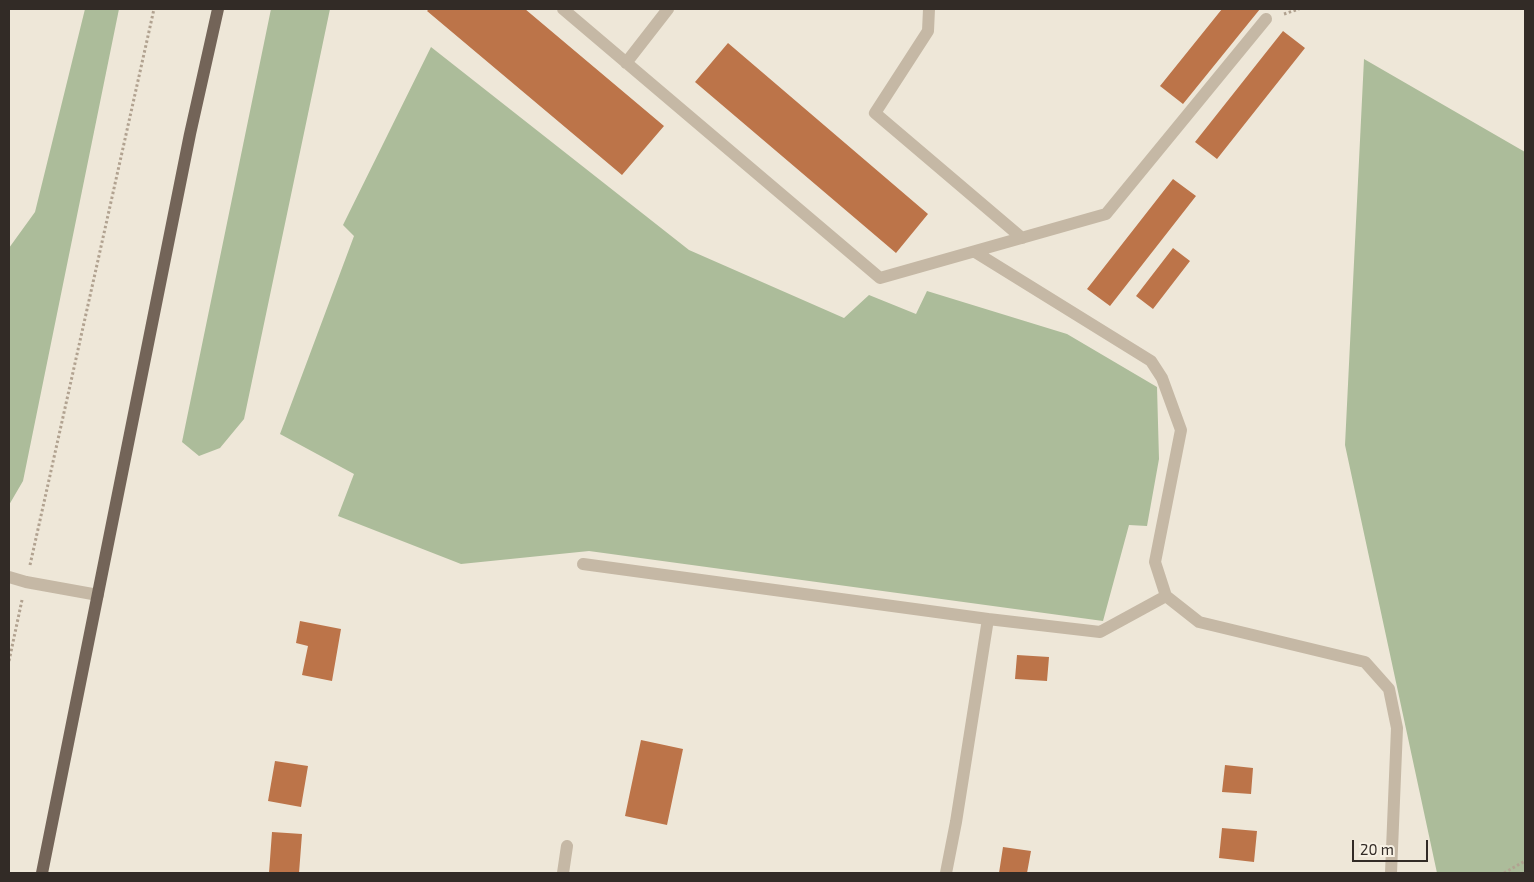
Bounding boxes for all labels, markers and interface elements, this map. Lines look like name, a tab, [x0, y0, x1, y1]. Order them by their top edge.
scale bar	[1354, 830, 1430, 862]
text: 20 m	[1360, 840, 1394, 858]

